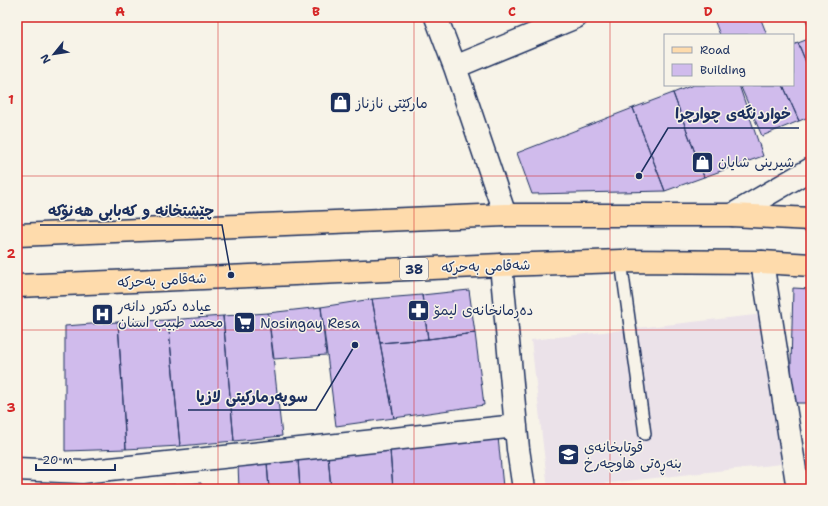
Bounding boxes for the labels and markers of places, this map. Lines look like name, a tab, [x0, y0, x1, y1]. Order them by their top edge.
shop icon: مارکێتی نازناز	[327, 90, 353, 116]
place label: مارکێتی نازناز	[355, 94, 428, 112]
callout: خواردنگەی چوارچرا	[668, 101, 799, 128]
shop icon: شیرینی شایان	[689, 149, 715, 175]
place label: شیرینی شایان	[718, 153, 794, 171]
callout: چێشتخانە و کەبابی هەنۆکە	[40, 198, 222, 225]
place label: عياده دكتور دانەر محمد طبيب اسنان	[117, 297, 223, 331]
pharmacy icon: دەرمانخانەی لیمۆ	[406, 297, 432, 323]
hospital icon: عياده دكتور دانەر محمد طبيب اسنان	[89, 301, 115, 327]
place label: دەرمانخانەی لیمۆ	[433, 301, 533, 319]
supermarket icon: Nosingay Resa	[231, 310, 257, 336]
place label: Nosingay Resa	[260, 314, 360, 332]
callout: سوپه‌رمارکیتی لازیا	[188, 383, 316, 410]
place label: قوتابخانەی بنەڕەتی هاوچەرخ	[584, 438, 682, 476]
school or university icon: قوتابخانەی بنەڕەتی هاوچەرخ	[556, 442, 582, 468]

